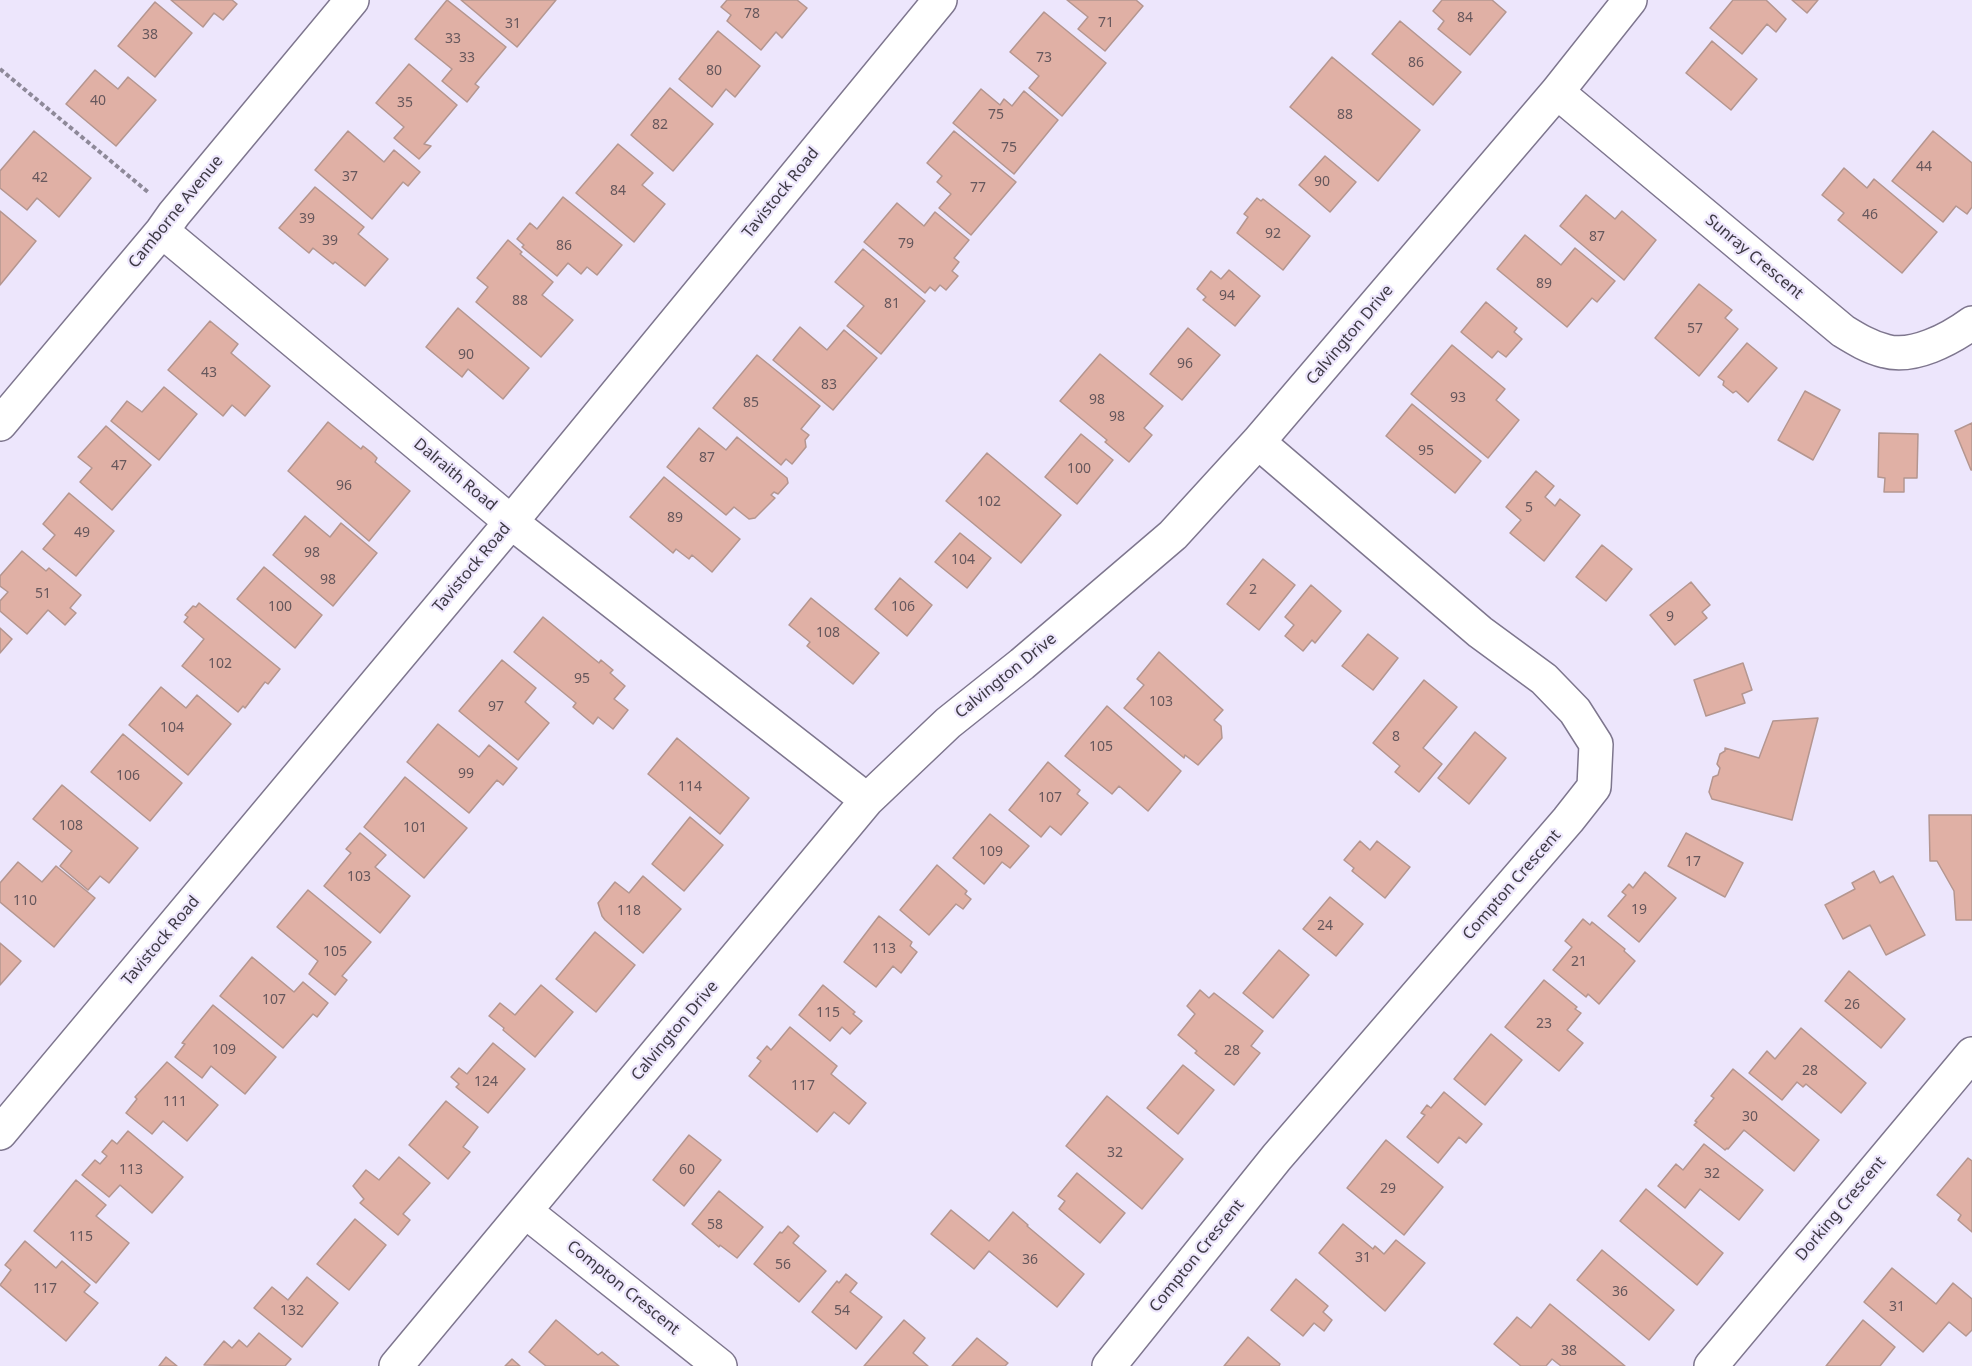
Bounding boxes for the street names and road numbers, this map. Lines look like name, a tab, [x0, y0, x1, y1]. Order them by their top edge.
street label: Tavistock Road	[739, 144, 823, 242]
street label: Camborne Avenue	[125, 152, 227, 272]
street label: Sunray Crescent	[1701, 211, 1807, 303]
street label: Calvington Drive	[1303, 281, 1397, 389]
street label: Dalraith Road	[410, 435, 500, 515]
street label: Tavistock Road	[429, 519, 515, 617]
street label: Calvington Drive	[952, 629, 1060, 723]
street label: Compton Crescent	[1459, 826, 1565, 944]
street label: Tavistock Road	[118, 892, 204, 990]
street label: Calvington Drive	[628, 977, 722, 1085]
street label: Dorking Crescent	[1792, 1153, 1890, 1265]
street label: Compton Crescent	[1146, 1196, 1248, 1316]
street label: Compton Crescent	[563, 1237, 683, 1339]

